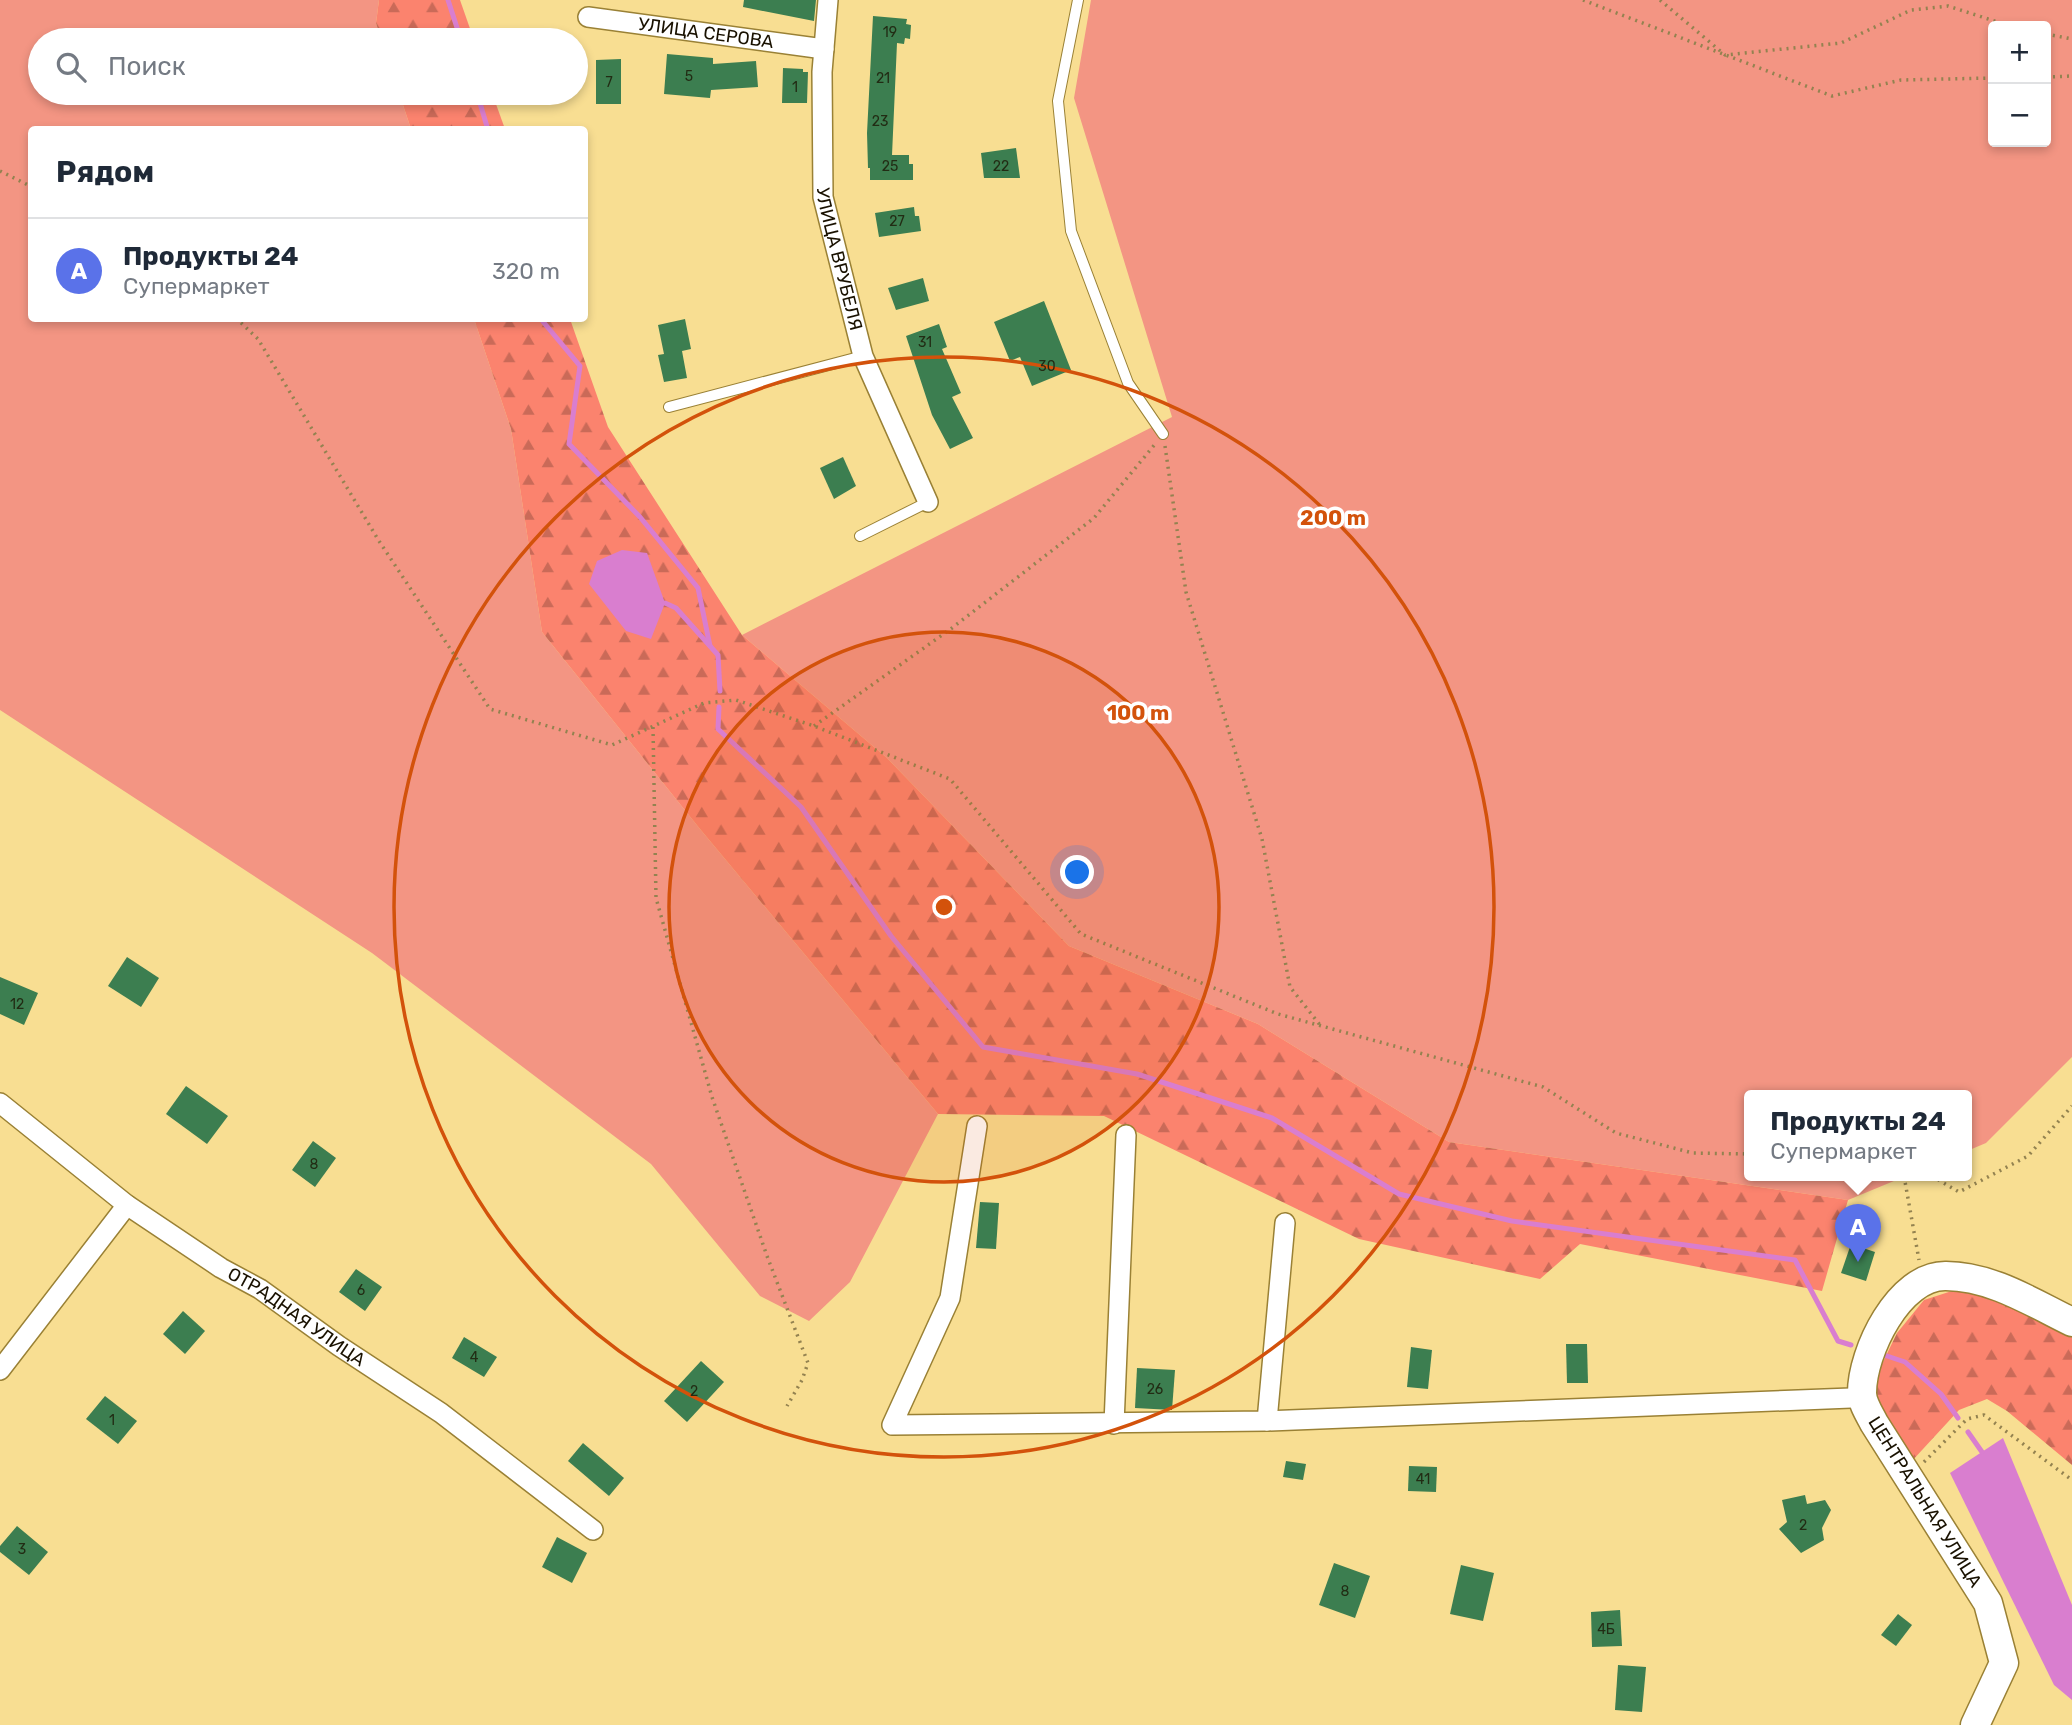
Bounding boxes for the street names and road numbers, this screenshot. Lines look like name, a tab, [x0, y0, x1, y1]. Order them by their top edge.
street label: УЛИЦА СЕРОВА	[637, 13, 775, 53]
street label: УЛИЦА ВРУБЕЛЯ	[812, 187, 867, 333]
street label: ОТРАДНАЯ УЛИЦА	[224, 1263, 369, 1371]
street label: ЦЕНТРАЛЬНАЯ УЛИЦА	[1863, 1413, 1987, 1591]

